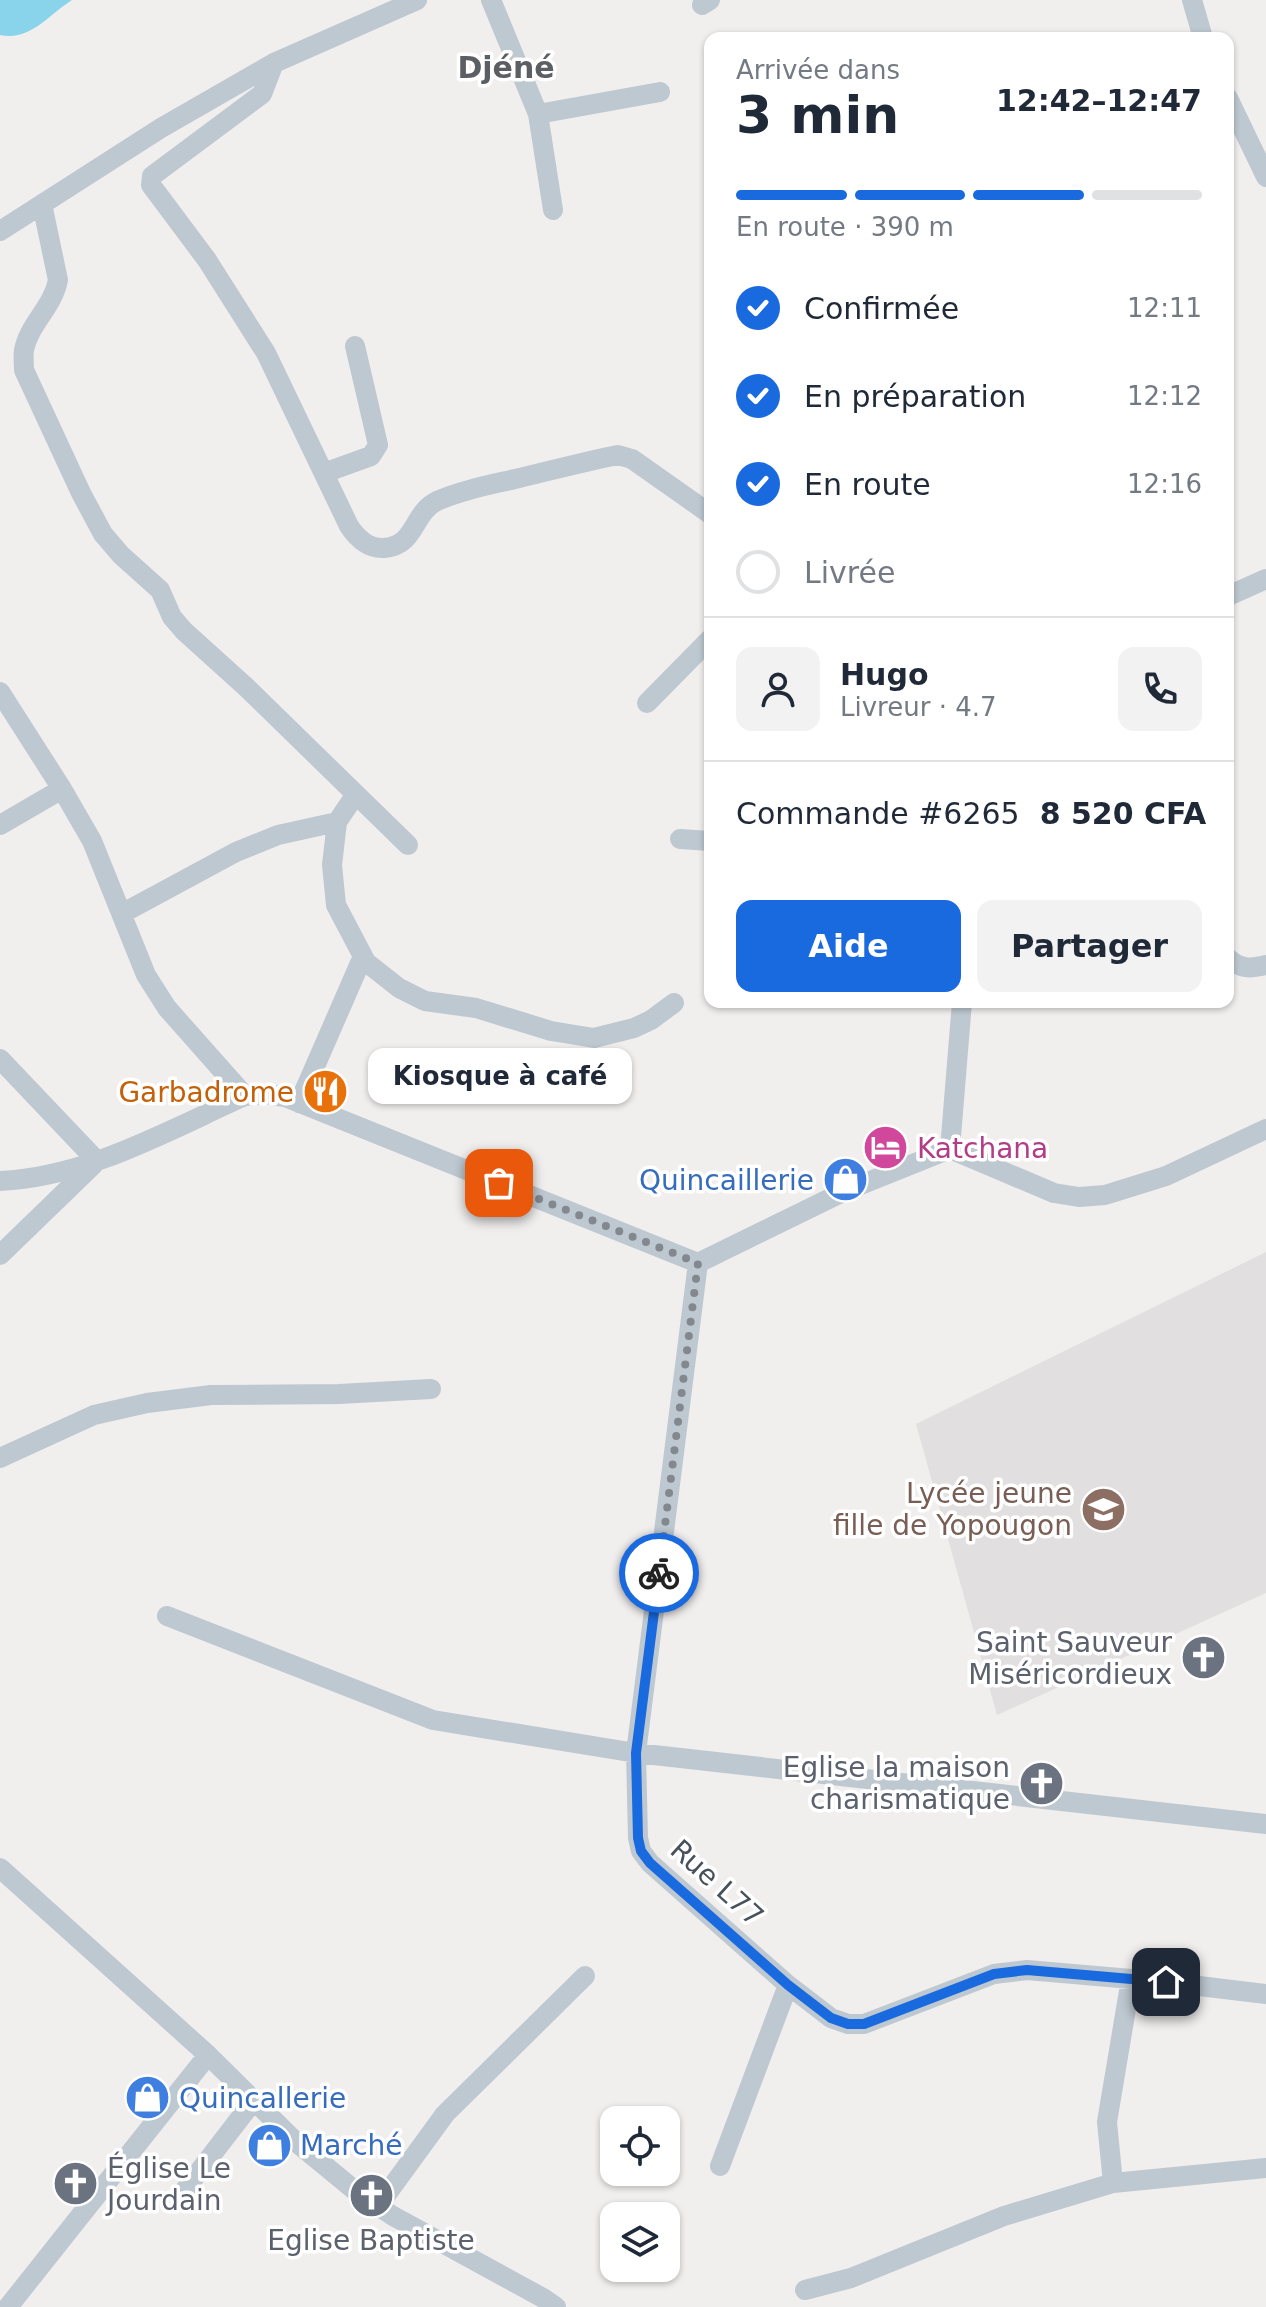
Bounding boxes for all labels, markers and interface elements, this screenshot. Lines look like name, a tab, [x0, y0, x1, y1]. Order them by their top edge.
district label: Djéné	[457, 50, 555, 85]
text: Arrivée dans	[736, 55, 900, 85]
text: 12:42–12:47	[996, 83, 1202, 118]
text: 3 min	[736, 85, 899, 145]
text: En route · 390 m	[736, 212, 954, 242]
icon: check	[736, 286, 780, 330]
text: Confirmée	[804, 291, 959, 326]
text: 12:11	[1127, 293, 1202, 323]
icon: check	[736, 374, 780, 418]
text: En préparation	[804, 379, 1026, 414]
text: 12:12	[1127, 381, 1202, 411]
icon: check	[736, 462, 780, 506]
text: En route	[804, 467, 931, 502]
text: 12:16	[1127, 469, 1202, 499]
text: Livrée	[804, 555, 895, 590]
button: person	[736, 647, 820, 731]
button: phone	[1118, 647, 1202, 731]
text: Hugo	[840, 657, 929, 692]
text: Livreur · 4.7	[840, 692, 997, 722]
text: Commande #6265	[736, 796, 1020, 831]
text: 8 520 CFA	[1040, 796, 1206, 831]
button: Aide	[736, 900, 961, 992]
button: Partager	[977, 900, 1202, 992]
callout: Kiosque à café	[367, 1047, 631, 1103]
text: Kiosque à café	[393, 1061, 607, 1091]
restaurant icon: Garbadrome	[301, 1068, 349, 1116]
place label: Garbadrome	[118, 1076, 294, 1109]
hotel icon: Katchana	[862, 1124, 910, 1172]
place label: Katchana	[917, 1132, 1048, 1165]
pin	[465, 1149, 533, 1217]
shop icon: Quincaillerie	[821, 1156, 869, 1204]
icon: bag	[477, 1161, 521, 1205]
place label: Quincaillerie	[639, 1164, 814, 1197]
place label: Lycée jeune fille de Yopougon	[833, 1477, 1072, 1542]
school or university icon: Lycée jeune fille de Yopougon	[1079, 1485, 1127, 1533]
courier	[619, 1533, 699, 1613]
icon: bike	[637, 1551, 681, 1595]
place label: Saint Sauveur Miséricordieux	[968, 1626, 1172, 1691]
church icon: Saint Sauveur Miséricordieux	[1179, 1634, 1227, 1682]
place label: Eglise la maison charismatique	[783, 1751, 1010, 1816]
church icon: Eglise la maison charismatique	[1017, 1759, 1065, 1807]
street label: Rue L77	[664, 1833, 770, 1933]
pin	[1132, 1948, 1200, 2016]
icon: home	[1144, 1960, 1188, 2004]
shop icon: Quincallerie	[124, 2074, 172, 2122]
place label: Quincallerie	[179, 2082, 346, 2115]
map controls	[600, 2106, 680, 2282]
button: locate	[600, 2106, 680, 2186]
shop icon: Marché	[245, 2121, 293, 2169]
place label: Marché	[300, 2129, 403, 2162]
place label: Église Le Jourdain	[105, 2151, 231, 2217]
church icon: Église Le Jourdain	[52, 2160, 100, 2208]
church icon: Eglise Baptiste	[347, 2171, 395, 2219]
button: layers	[600, 2202, 680, 2282]
place label: Eglise Baptiste	[267, 2224, 475, 2257]

